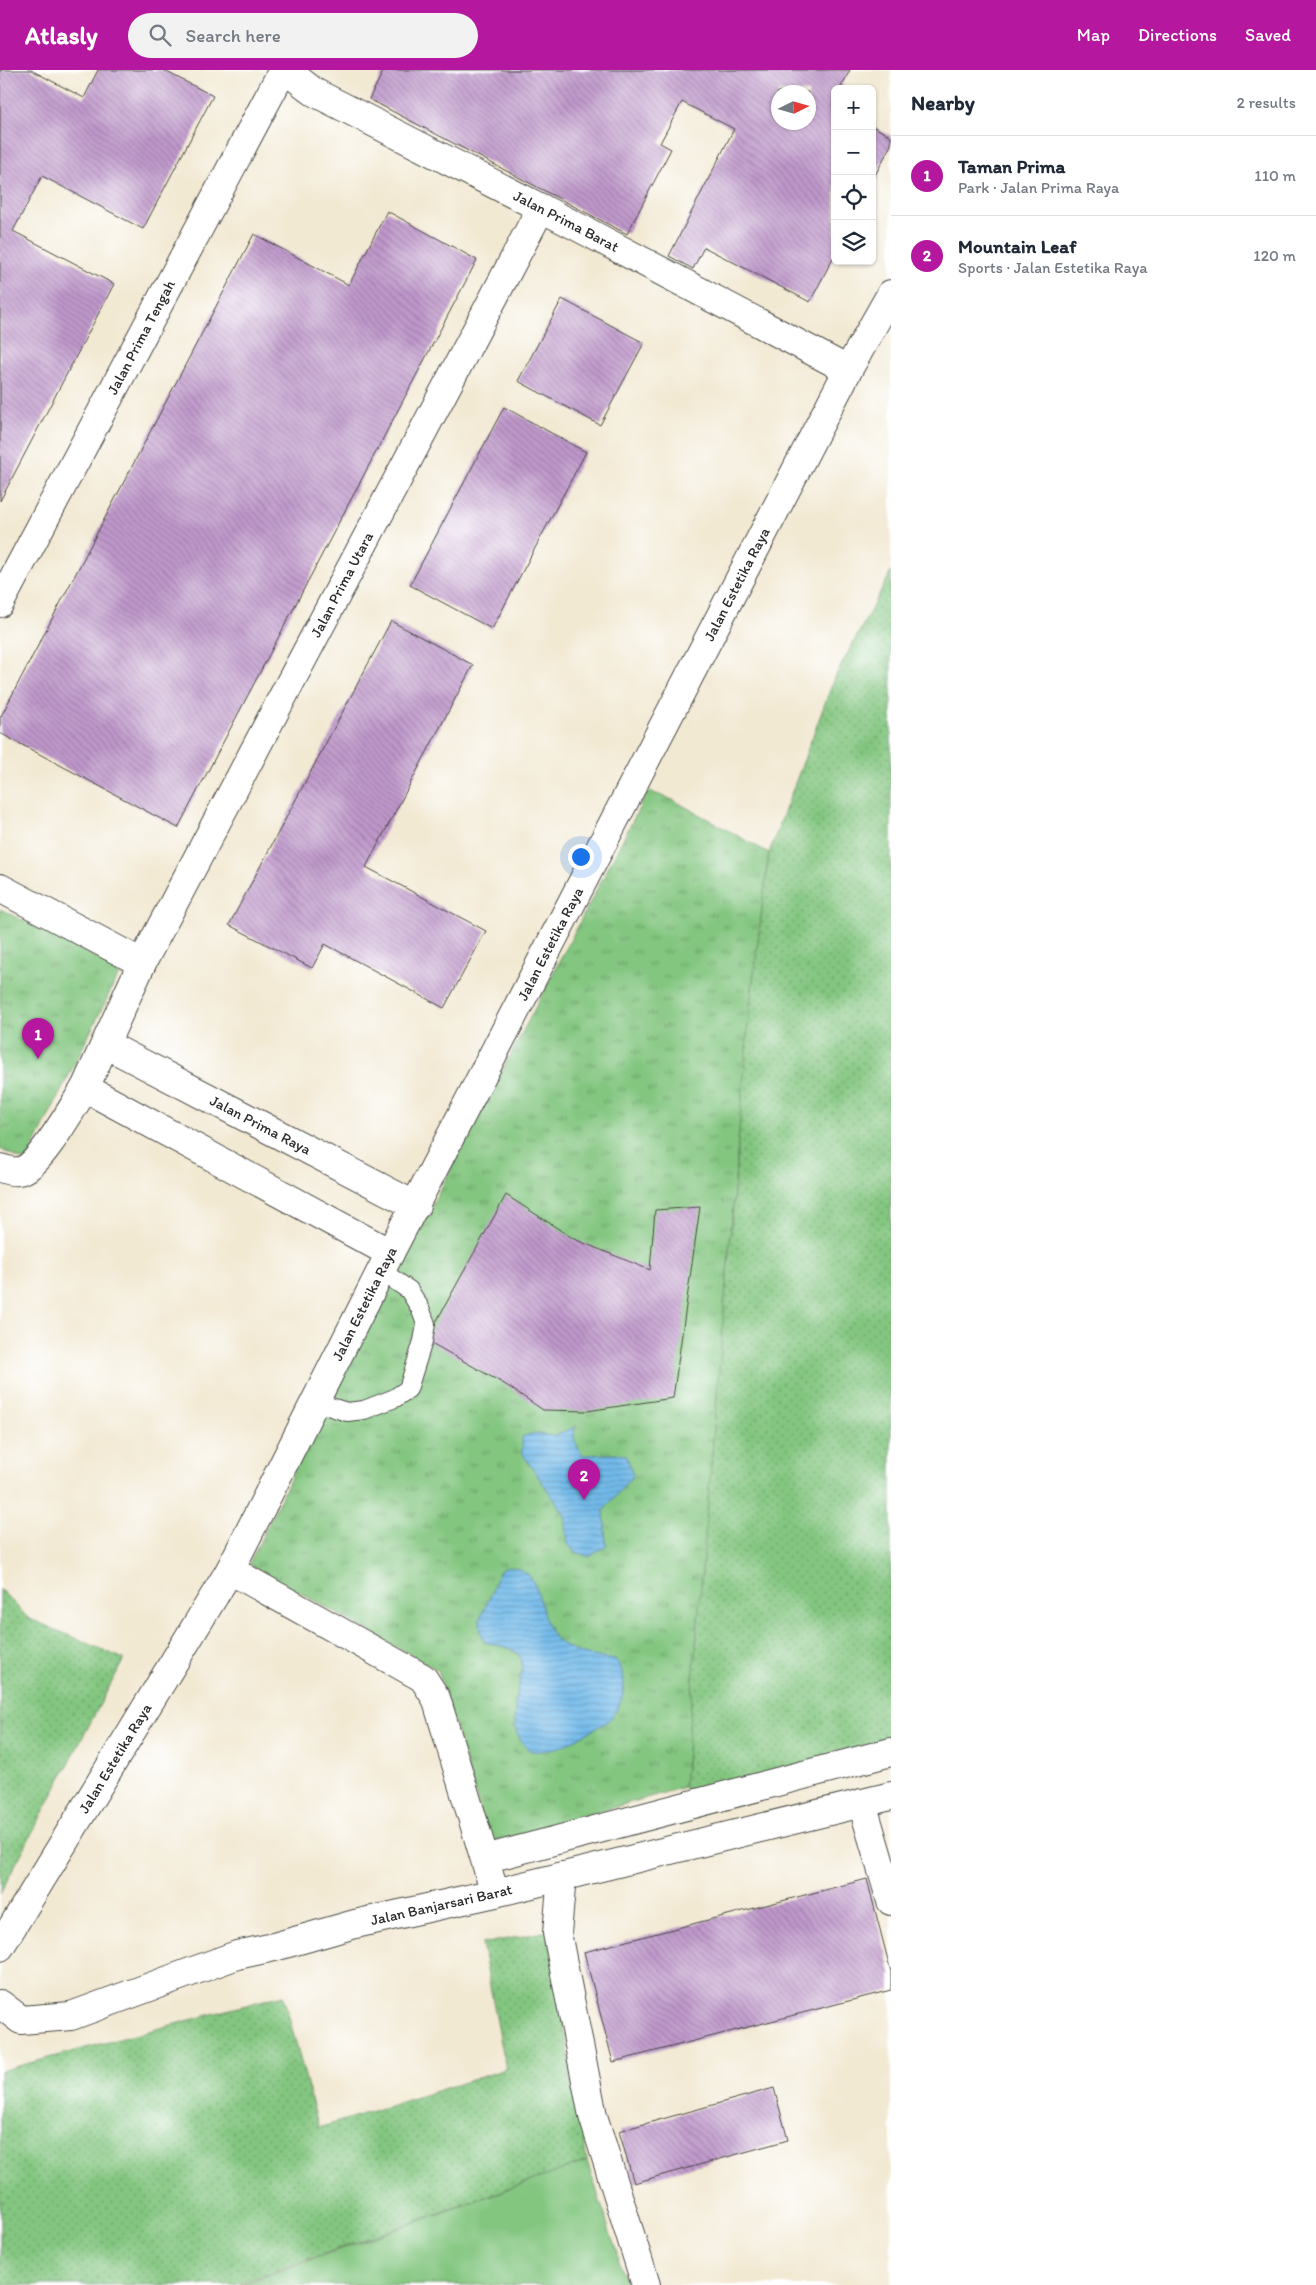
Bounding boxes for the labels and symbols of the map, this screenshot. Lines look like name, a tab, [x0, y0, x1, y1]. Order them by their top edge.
north arrow	[771, 85, 816, 130]
street label: Jalan Prima Barat	[510, 187, 622, 256]
street label: Jalan Prima Tengah	[103, 277, 179, 398]
street label: Jalan Estetika Raya	[700, 524, 774, 644]
street label: Jalan Prima Utara	[307, 529, 377, 640]
your location	[568, 844, 594, 870]
street label: Jalan Estetika Raya	[513, 884, 587, 1004]
pin: 1	[22, 1018, 54, 1059]
street label: Jalan Prima Raya	[207, 1091, 314, 1159]
street label: Jalan Estetika Raya	[328, 1243, 401, 1364]
pin: 2	[568, 1459, 600, 1500]
street label: Jalan Estetika Raya	[75, 1700, 156, 1817]
street label: Jalan Banjarsari Barat	[369, 1880, 514, 1929]

